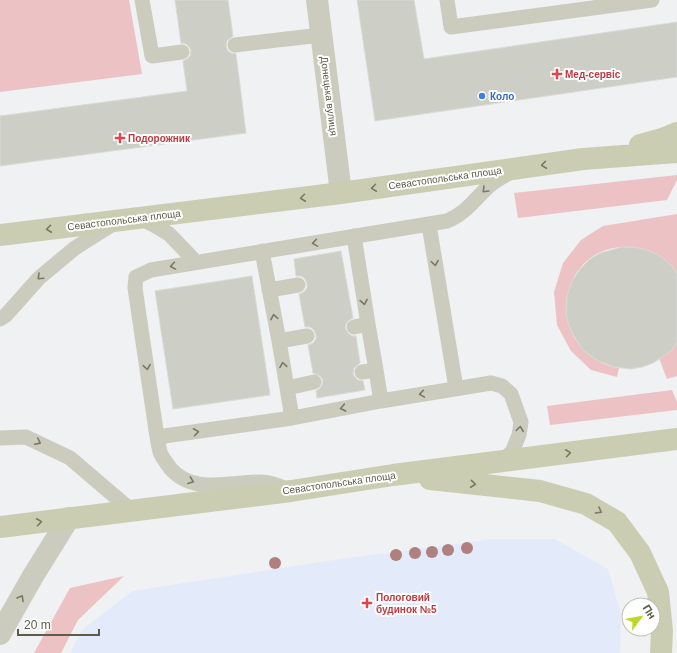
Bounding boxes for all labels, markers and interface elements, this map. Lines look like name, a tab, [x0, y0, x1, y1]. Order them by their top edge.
street label: Донецька вулиця	[319, 56, 339, 136]
marker: Мед-сервіс	[552, 69, 562, 79]
place label: Мед-сервіс	[565, 69, 621, 80]
marker: Коло	[477, 91, 487, 101]
place label: Коло	[490, 91, 514, 102]
marker: Подорожник	[115, 133, 125, 143]
place label: Подорожник	[128, 133, 191, 144]
one-way arrow	[541, 160, 547, 169]
street label: Севастопольська площа	[388, 165, 503, 191]
one-way arrow	[370, 183, 377, 192]
one-way arrow	[482, 185, 490, 193]
one-way arrow	[300, 193, 306, 202]
street label: Севастопольська площа	[67, 208, 182, 232]
one-way arrow	[46, 225, 52, 234]
one-way arrow	[312, 238, 318, 246]
one-way arrow	[430, 260, 439, 266]
one-way arrow	[170, 262, 176, 270]
one-way arrow	[37, 272, 45, 280]
one-way arrow	[360, 299, 368, 305]
one-way arrow	[271, 314, 279, 320]
one-way arrow	[279, 362, 288, 368]
one-way arrow	[142, 364, 151, 370]
one-way arrow	[419, 389, 426, 398]
one-way arrow	[340, 403, 346, 412]
one-way arrow	[515, 426, 524, 432]
one-way arrow	[193, 428, 199, 437]
one-way arrow	[33, 437, 41, 445]
one-way arrow	[564, 449, 571, 458]
street label: Севастопольська площа	[282, 470, 397, 496]
one-way arrow	[188, 477, 195, 485]
one-way arrow	[470, 479, 476, 488]
one-way arrow	[595, 507, 602, 514]
one-way arrow	[36, 518, 42, 527]
place label: Пологовий будинок №5	[376, 592, 437, 615]
one-way arrow	[16, 595, 23, 602]
marker: Пологовий будинок №5	[361, 597, 373, 609]
north arrow	[621, 597, 661, 637]
text: Пн	[641, 602, 658, 621]
scale bar	[18, 611, 99, 637]
text: 20 m	[24, 618, 51, 632]

